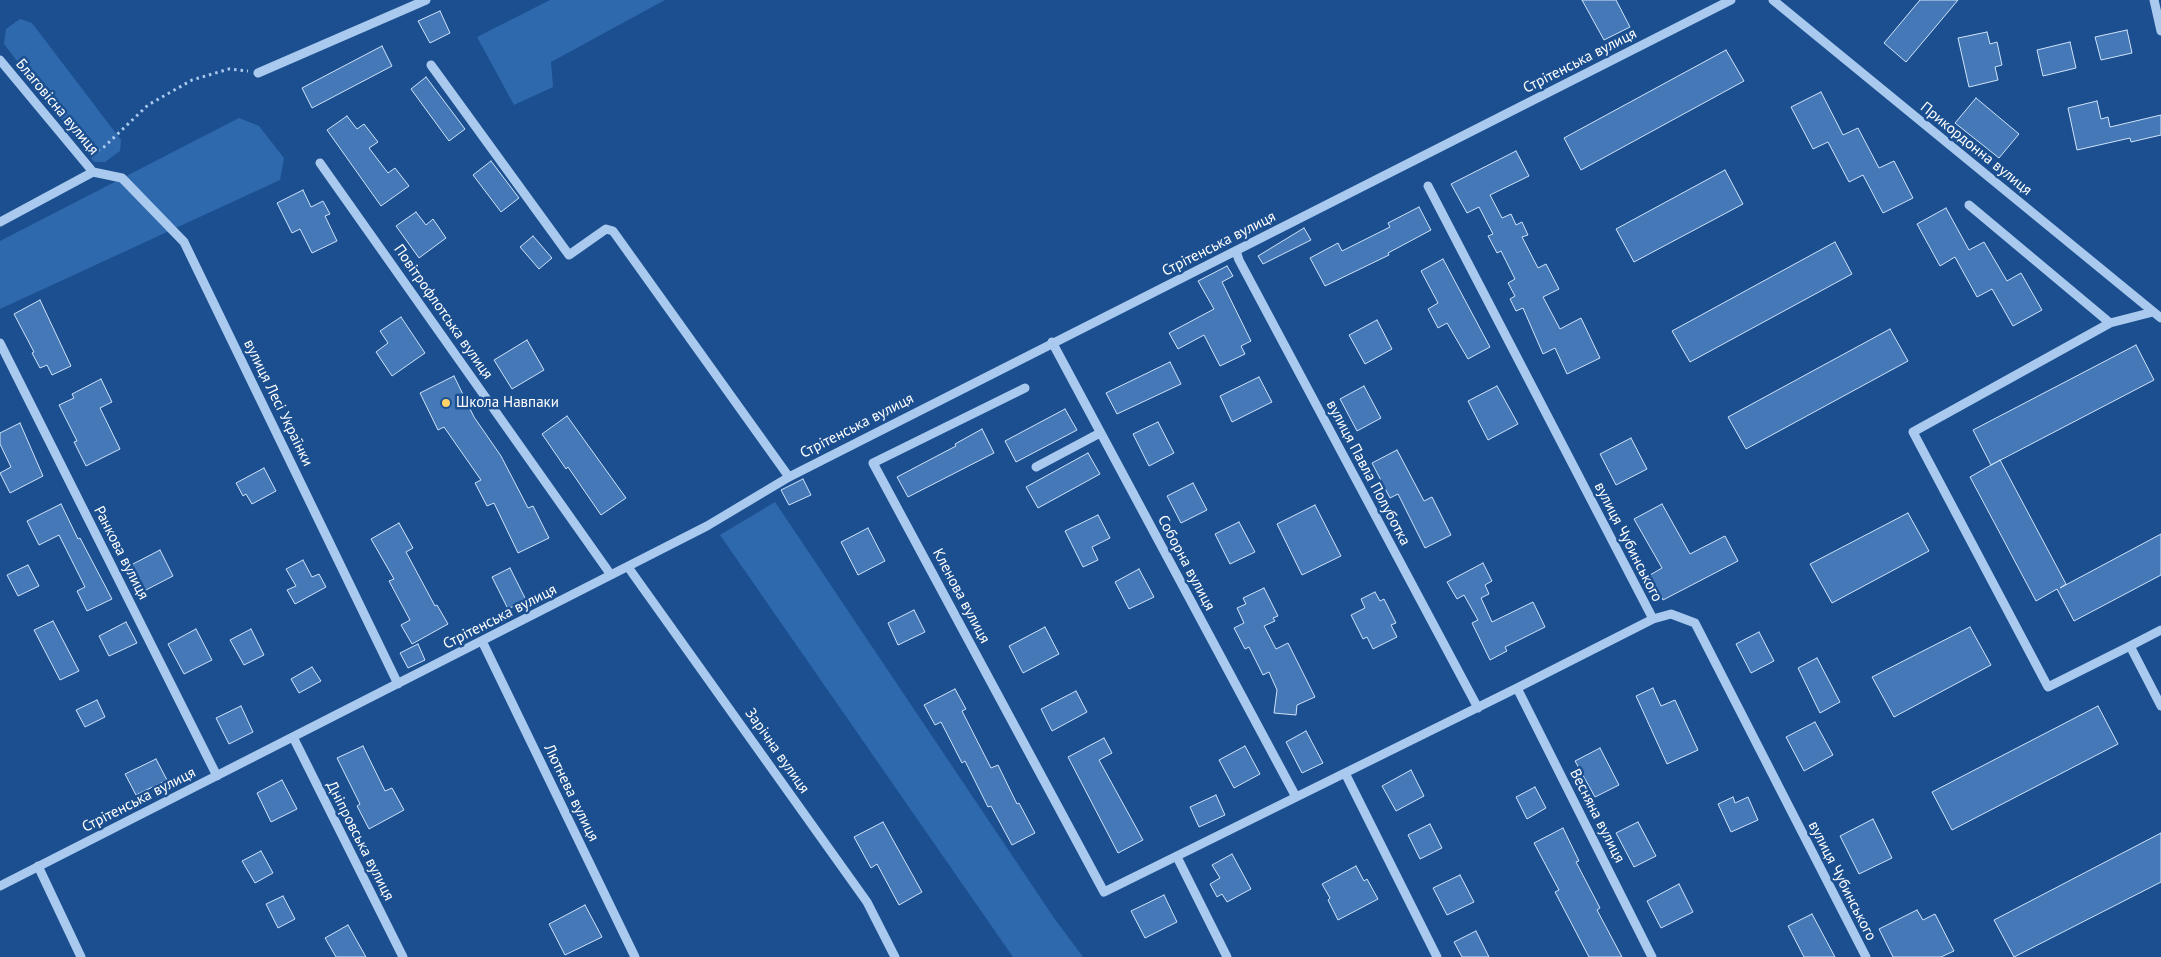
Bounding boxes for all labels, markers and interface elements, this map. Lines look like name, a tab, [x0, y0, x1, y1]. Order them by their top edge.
street label: Стрітенська вулиця	[1520, 25, 1640, 97]
street label: Благовісна вулиця	[12, 55, 102, 159]
street label: Прикордонна вулиця	[1917, 98, 2035, 200]
street label: Стрітенська вулиця	[1159, 208, 1279, 280]
street label: Повітрофлотська вулиця	[390, 241, 496, 383]
street label: вулиця Лесі Українки	[239, 337, 317, 469]
street label: Стрітенська вулиця	[797, 390, 917, 462]
place label: Школа Навпаки	[456, 394, 559, 412]
marker: Школа Навпаки	[440, 397, 452, 409]
street label: вулиця Павла Полуботка	[1322, 397, 1414, 549]
street label: вулиця Чубинського	[1590, 479, 1666, 605]
street label: Ранкова вулиця	[90, 503, 152, 603]
street label: Соборна вулиця	[1153, 512, 1219, 614]
street label: Кленова вулиця	[928, 546, 994, 646]
street label: Стрітенська вулиця	[440, 581, 560, 653]
street label: Зарічна вулиця	[741, 705, 813, 797]
street label: Лютнева вулиця	[540, 741, 602, 845]
street label: Стрітенська вулиця	[79, 764, 199, 836]
street label: Весняна вулиця	[1566, 766, 1628, 866]
street label: Дніпровська вулиця	[322, 778, 398, 904]
street label: вулиця Чубинського	[1804, 818, 1880, 944]

